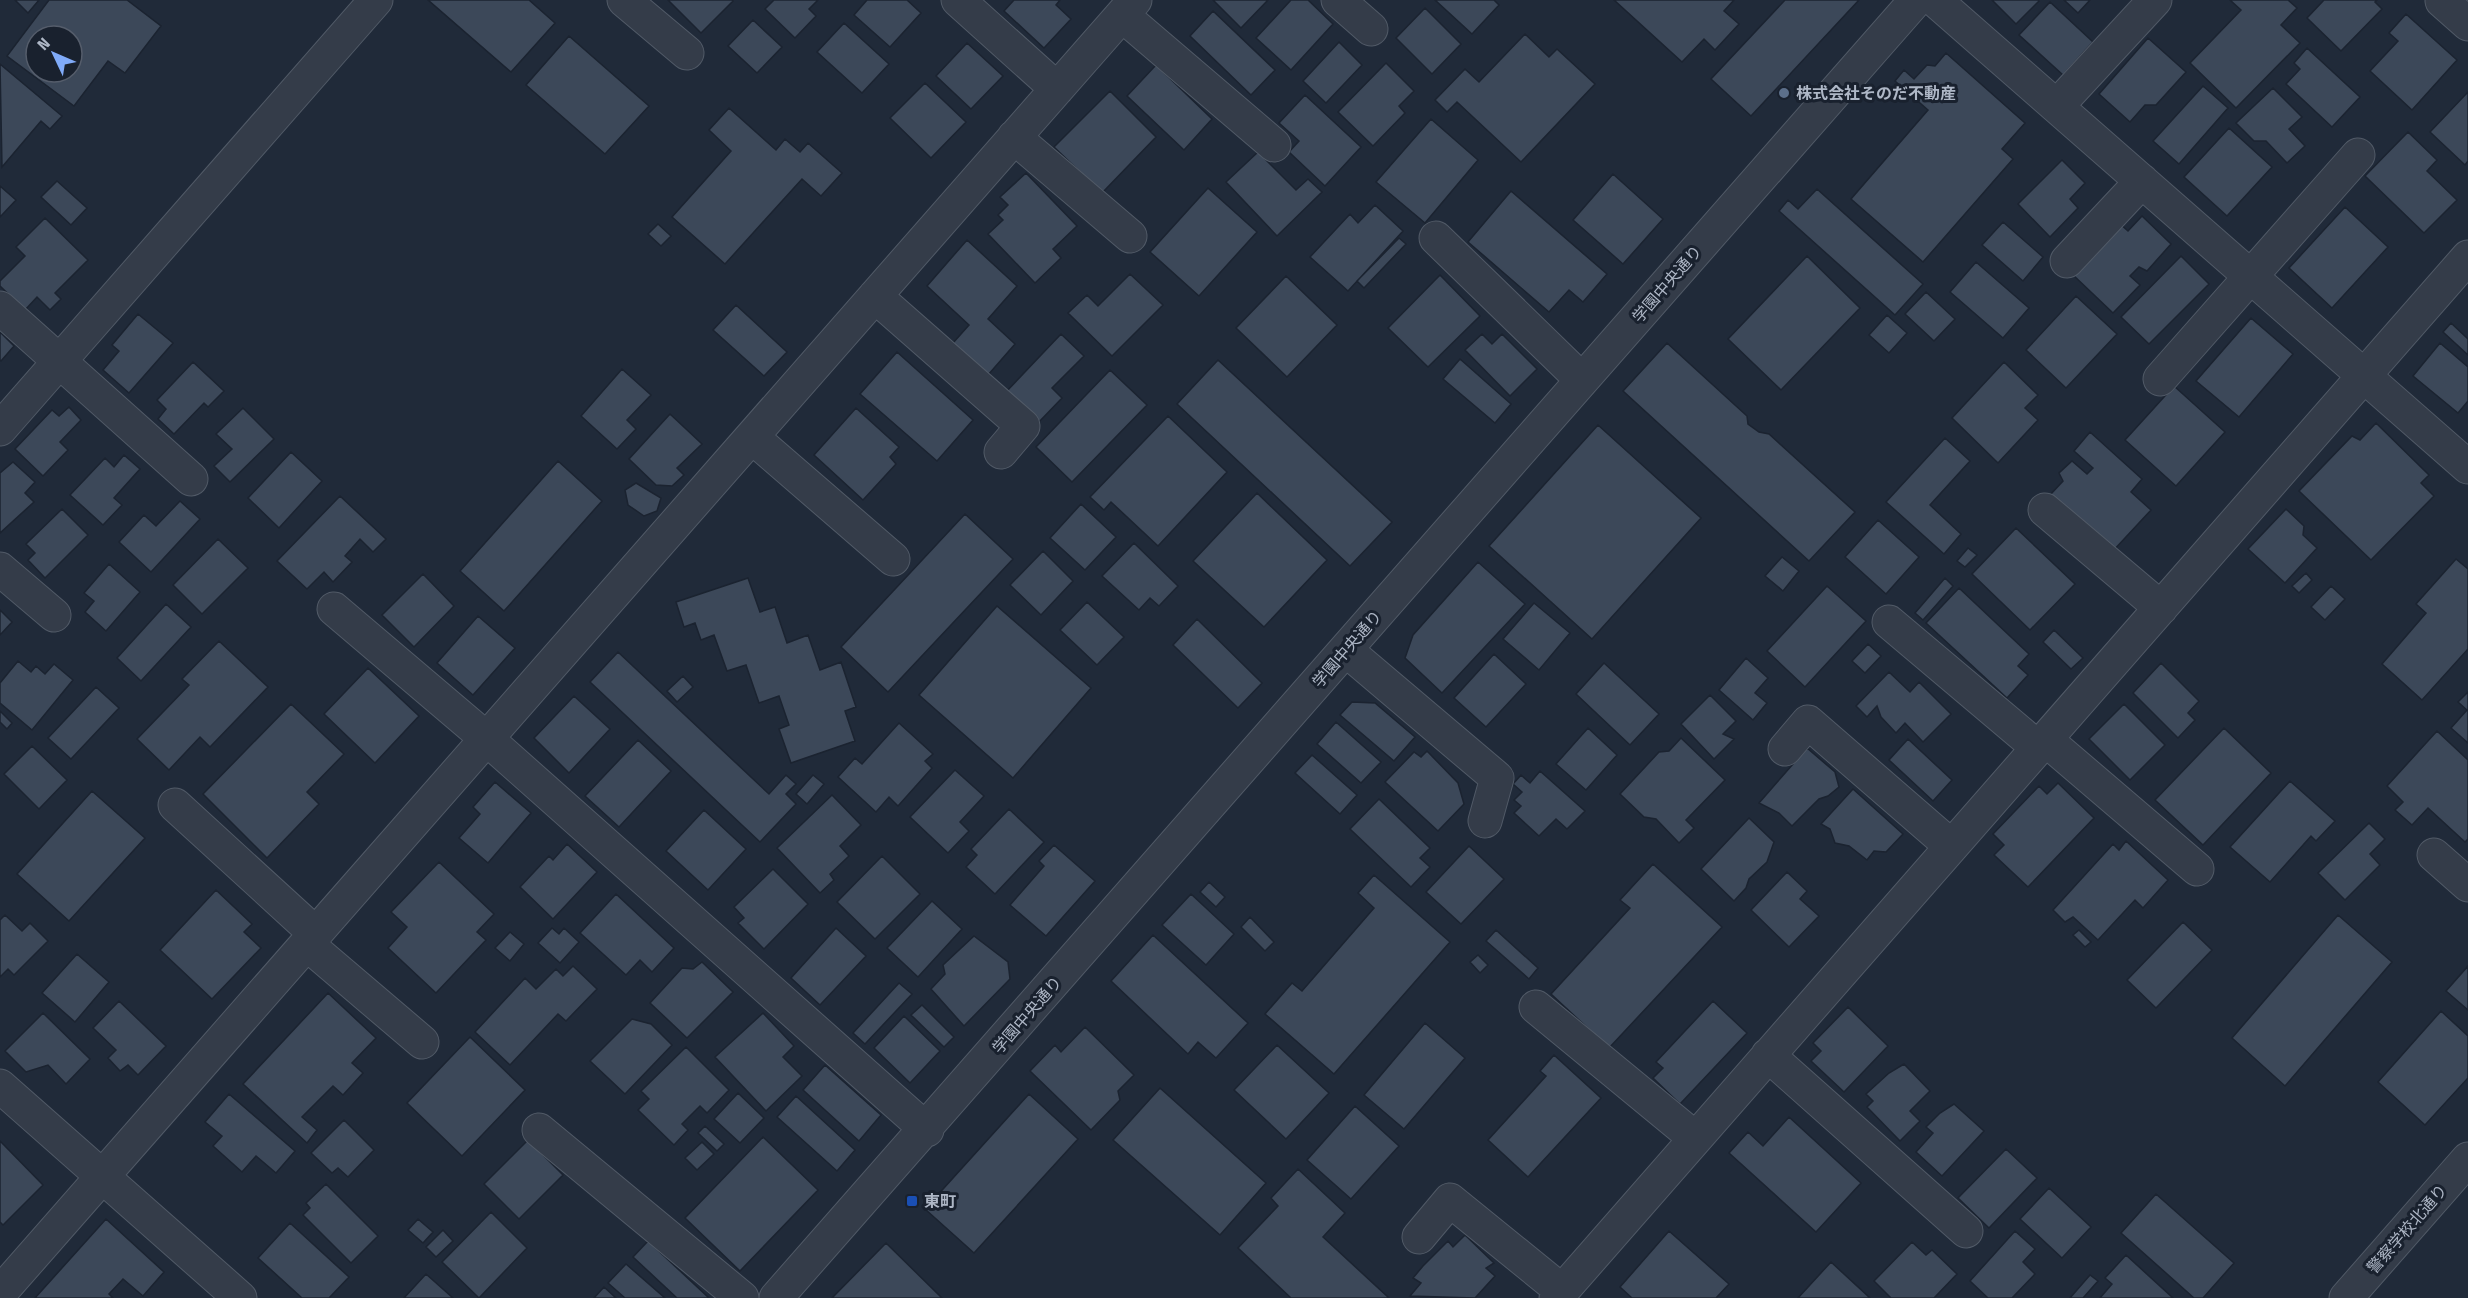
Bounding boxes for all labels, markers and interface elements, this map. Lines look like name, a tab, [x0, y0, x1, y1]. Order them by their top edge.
north arrow	[24, 24, 84, 84]
text: N	[33, 34, 54, 54]
place label: 株式会社そのだ不動産	[1796, 84, 1956, 103]
marker: 株式会社そのだ不動産	[1777, 86, 1791, 100]
street label: 学園中央通り	[1628, 242, 1706, 326]
street label: 学園中央通り	[1308, 607, 1386, 691]
street label: 学園中央通り	[988, 973, 1066, 1057]
street label: 警察学校北通り	[2363, 1180, 2451, 1278]
place label: 東町	[924, 1192, 956, 1211]
marker: 東町	[905, 1194, 919, 1208]

